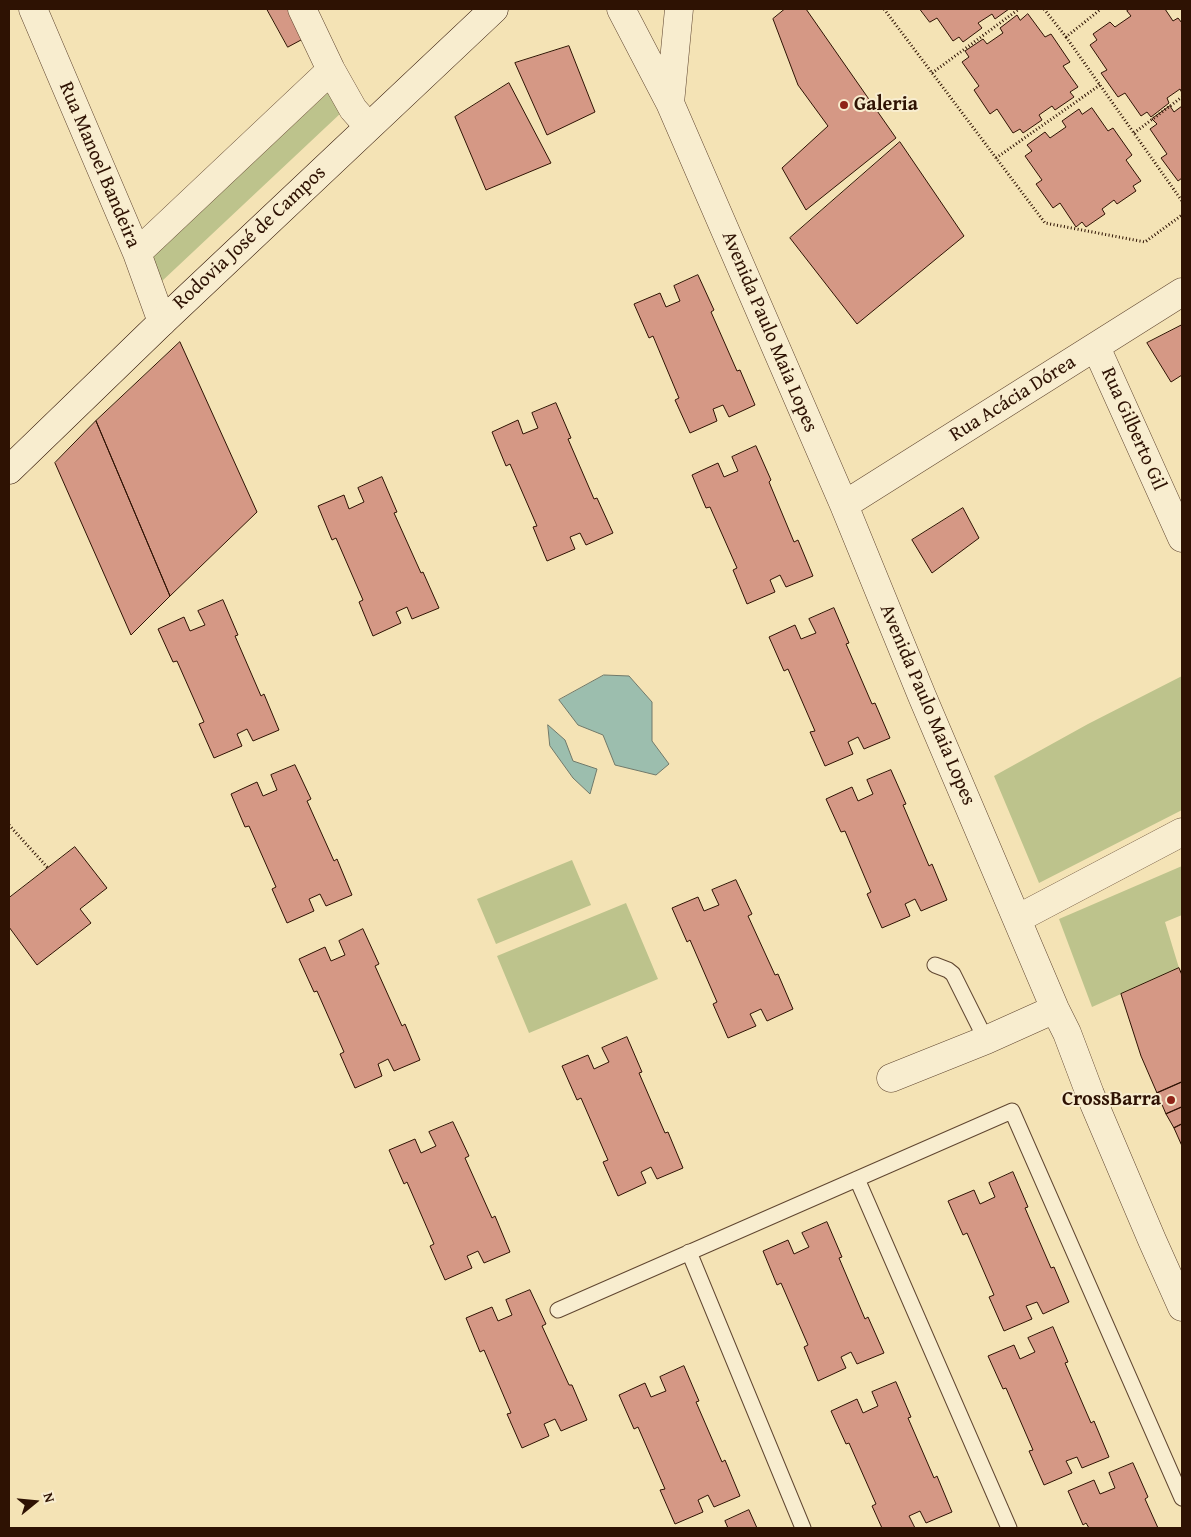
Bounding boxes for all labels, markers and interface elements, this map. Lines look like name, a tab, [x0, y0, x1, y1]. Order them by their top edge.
street label: Rua Manoel Bandeira	[53, 78, 145, 252]
place label: Galeria	[854, 93, 918, 117]
marker: Galeria	[838, 99, 850, 111]
street label: Rodovia José de Campos	[169, 161, 331, 315]
street label: Avenida Paulo Maia Lopes	[716, 228, 822, 436]
street label: Rua Acácia Dórea	[946, 351, 1080, 447]
street label: Rua Gilberto Gil	[1095, 364, 1171, 494]
street label: Avenida Paulo Maia Lopes	[874, 601, 980, 809]
place label: CrossBarra	[1062, 1088, 1161, 1112]
marker: CrossBarra	[1165, 1094, 1177, 1106]
north arrow	[10, 1477, 60, 1527]
text: N	[38, 1490, 60, 1505]

